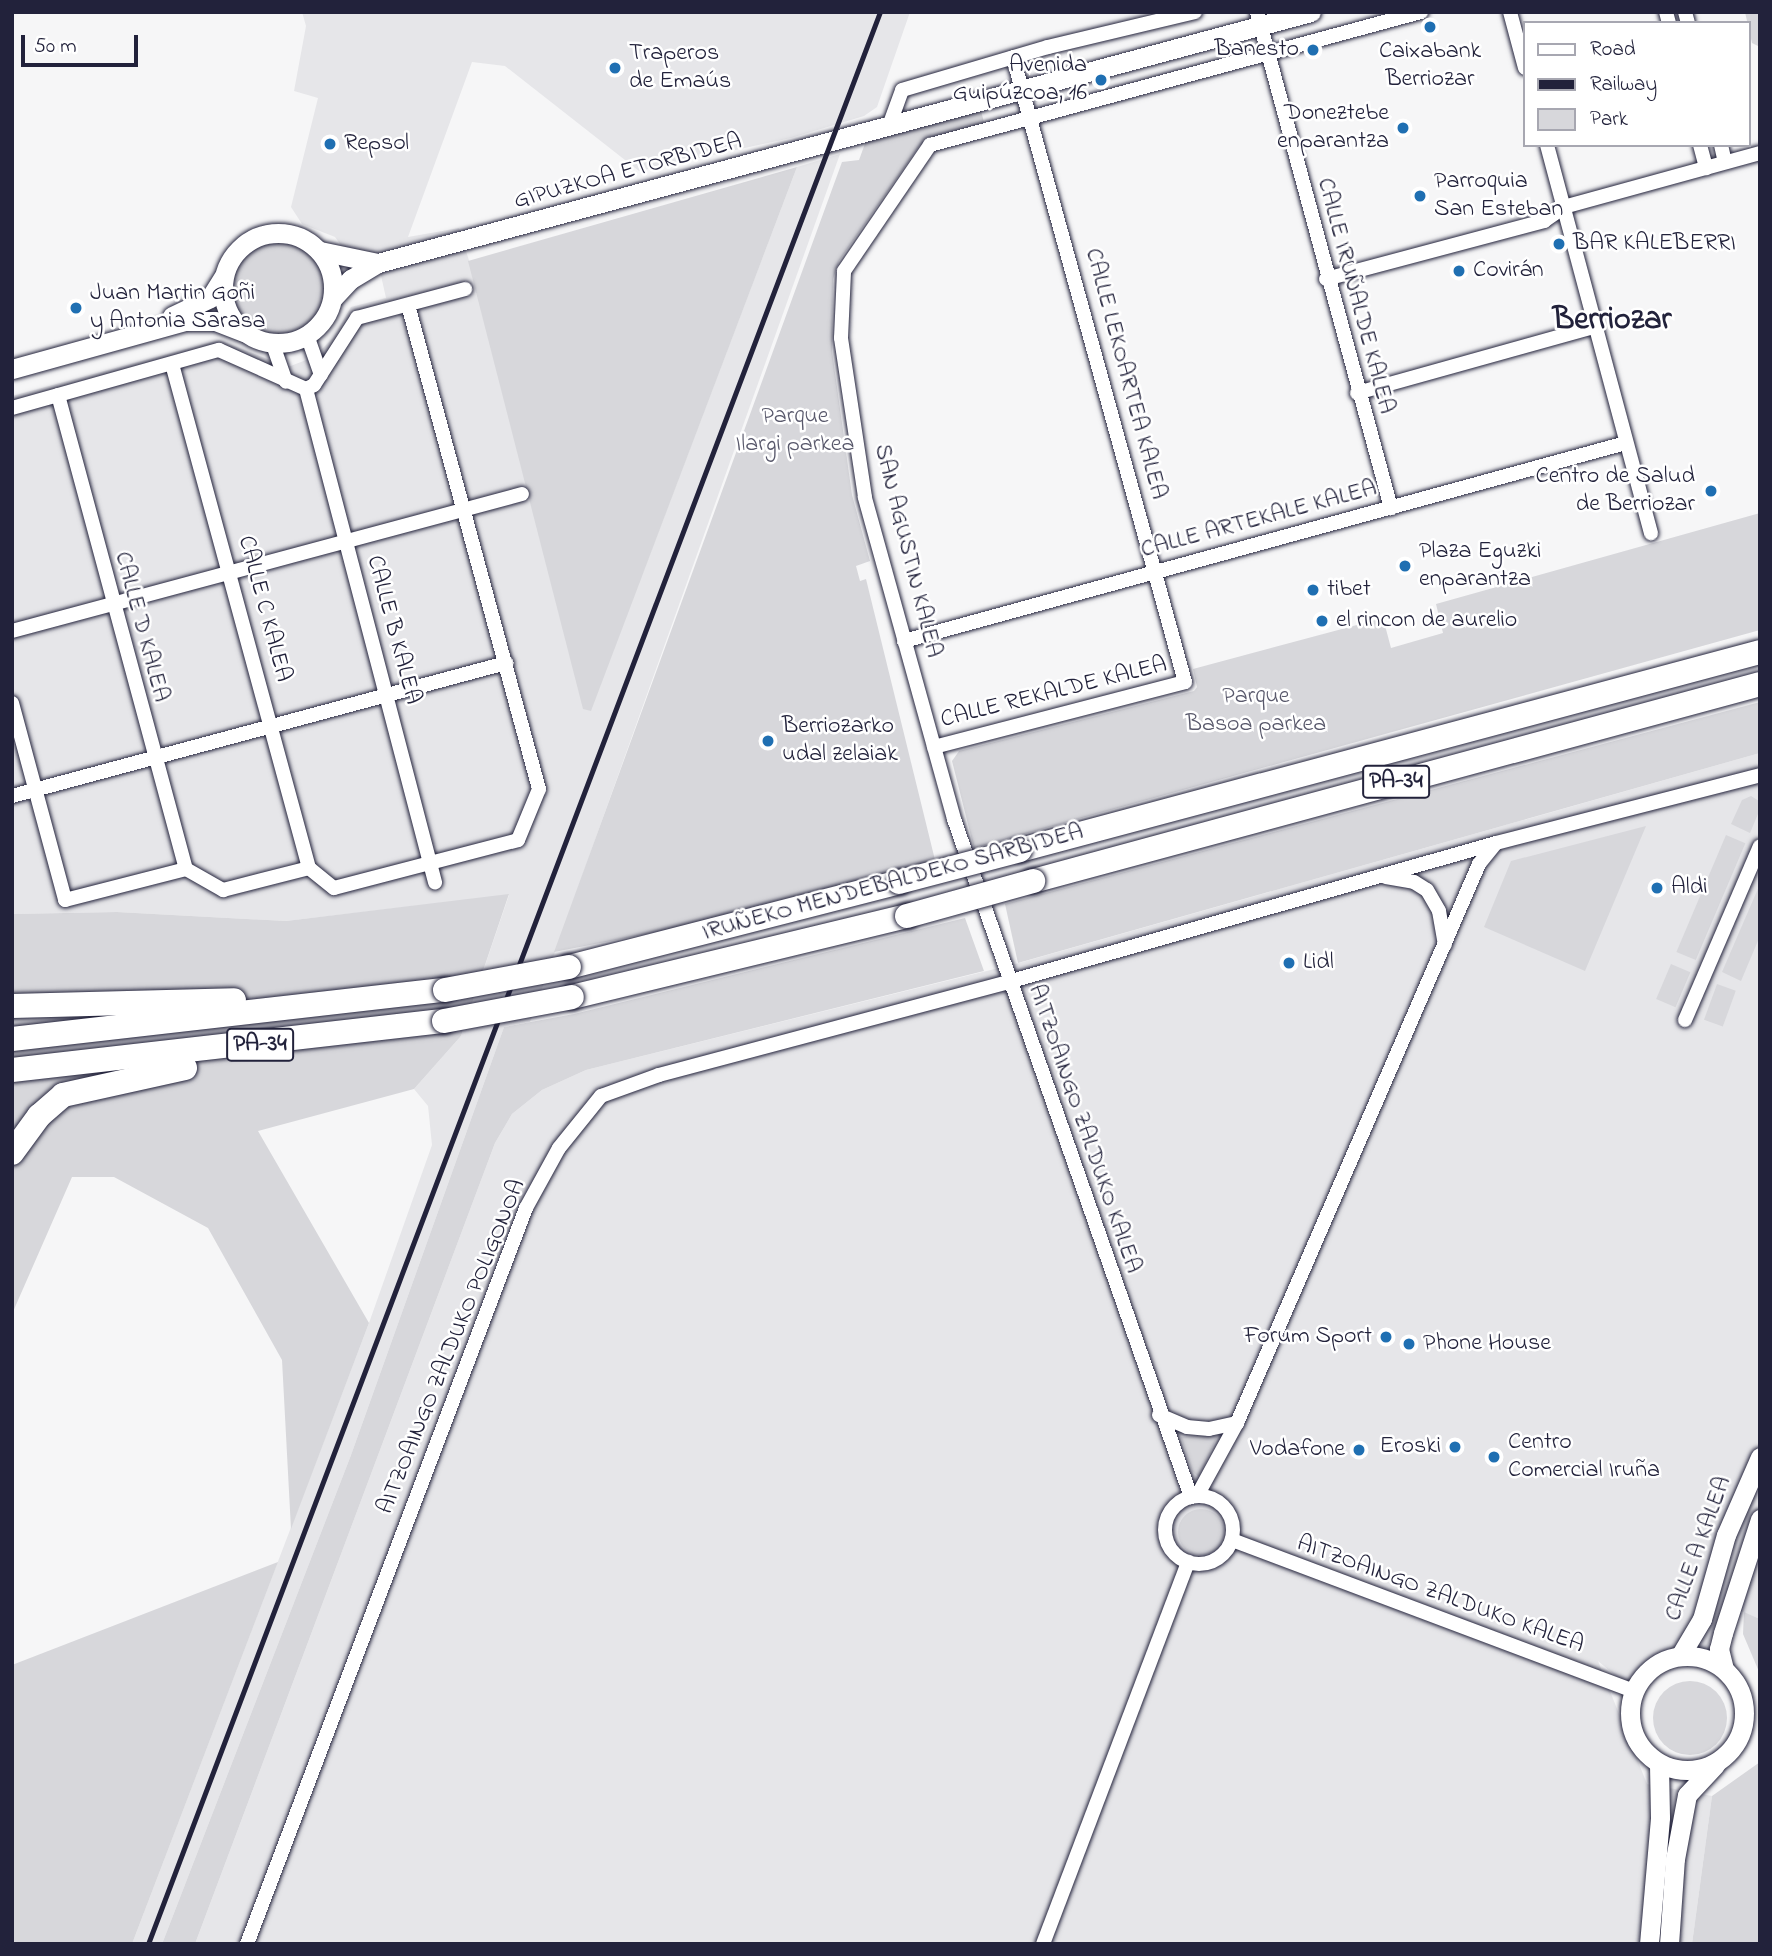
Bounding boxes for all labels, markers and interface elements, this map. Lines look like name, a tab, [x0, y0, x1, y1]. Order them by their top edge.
marker: Caixabank Berriozar	[1422, 19, 1438, 35]
scale bar	[24, 21, 142, 65]
legend	[1524, 21, 1751, 147]
text: 50 m	[34, 32, 77, 62]
text: Road	[1590, 35, 1636, 65]
place label: Banesto	[1215, 36, 1299, 64]
place label: Caixabank Berriozar	[1379, 38, 1481, 94]
place label: Traperos de Emaús	[629, 40, 731, 96]
marker: Banesto	[1305, 42, 1321, 58]
place label: Avenida Guipúzcoa, 16	[953, 52, 1087, 108]
marker: Traperos de Emaús	[607, 60, 623, 76]
text: Railway	[1590, 70, 1657, 100]
marker: Avenida Guipúzcoa, 16	[1093, 72, 1109, 88]
place label: Doneztebe enparantza	[1277, 100, 1389, 156]
text: Park	[1590, 105, 1628, 135]
marker: Doneztebe enparantza	[1395, 120, 1411, 136]
street label: GIPUZKOA ETORBIDEA	[511, 128, 745, 216]
place label: Repsol	[344, 130, 409, 158]
marker: Repsol	[322, 136, 338, 152]
place label: Parroquia San Esteban	[1434, 168, 1563, 224]
street label: CALLE IRUÑALDE KALEA	[1310, 175, 1400, 417]
marker: Parroquia San Esteban	[1412, 188, 1428, 204]
place label: BAR KALEBERRI	[1573, 230, 1736, 258]
marker: BAR KALEBERRI	[1551, 236, 1567, 252]
street label: CALLE LEKOARTEA KALEA	[1078, 245, 1172, 503]
place label: Covirán	[1473, 257, 1544, 285]
marker: Covirán	[1451, 263, 1467, 279]
place label: Juan Martin Goñi y Antonia Sarasa	[90, 280, 266, 336]
marker: Juan Martin Goñi y Antonia Sarasa	[68, 300, 84, 316]
district label: Berriozar	[1553, 302, 1671, 340]
park label: Parque Ilargi parkea	[736, 403, 854, 459]
street label: SAN AGUSTIN KALEA	[867, 441, 947, 661]
place label: Centro de Salud de Berriozar	[1535, 463, 1695, 519]
street label: CALLE ARTEKALE KALEA	[1138, 475, 1380, 565]
marker: Centro de Salud de Berriozar	[1701, 481, 1721, 501]
street label: CALLE C KALEA	[231, 533, 297, 685]
place label: Plaza Eguzki enparantza	[1419, 538, 1541, 594]
street label: CALLE D KALEA	[107, 549, 175, 705]
street label: CALLE B KALEA	[359, 552, 427, 708]
marker: Plaza Eguzki enparantza	[1397, 558, 1413, 574]
place label: tibet	[1327, 576, 1371, 604]
marker: tibet	[1305, 582, 1321, 598]
place label: el rincon de aurelio	[1336, 607, 1517, 635]
marker: el rincon de aurelio	[1314, 613, 1330, 629]
street label: CALLE REKALDE KALEA	[938, 651, 1170, 735]
park label: Parque Basoa parkea	[1186, 683, 1326, 739]
place label: Berriozarko udal zelaiak	[782, 713, 898, 769]
marker: Berriozarko udal zelaiak	[760, 733, 776, 749]
road number: PA-34	[1361, 762, 1431, 802]
street label: IRUÑEKO MENDEBALDEKO SARBIDEA	[699, 818, 1087, 948]
place label: Aldi	[1671, 874, 1708, 902]
marker: Aldi	[1649, 880, 1665, 896]
place label: Lidl	[1303, 949, 1334, 977]
marker: Lidl	[1281, 955, 1297, 971]
street label: AITZOAINGO ZALDUKO KALEA	[1021, 981, 1147, 1277]
road number: PA-34	[225, 1026, 295, 1064]
street label: AITZOAINGO ZALDUKO POLIGONOA	[372, 1175, 532, 1519]
place label: Forum Sport	[1244, 1323, 1372, 1351]
marker: Forum Sport	[1378, 1329, 1394, 1345]
place label: Phone House	[1423, 1330, 1551, 1358]
marker: Phone House	[1401, 1336, 1417, 1352]
place label: Centro Comercial Iruña	[1508, 1429, 1660, 1485]
place label: Eroski	[1379, 1433, 1441, 1461]
place label: Vodafone	[1250, 1436, 1345, 1464]
marker: Eroski	[1447, 1439, 1463, 1455]
marker: Vodafone	[1351, 1442, 1367, 1458]
marker: Centro Comercial Iruña	[1486, 1449, 1502, 1465]
street label: CALLE A KALEA	[1660, 1473, 1738, 1625]
street label: AITZOAINGO ZALDUKO KALEA	[1292, 1530, 1588, 1660]

